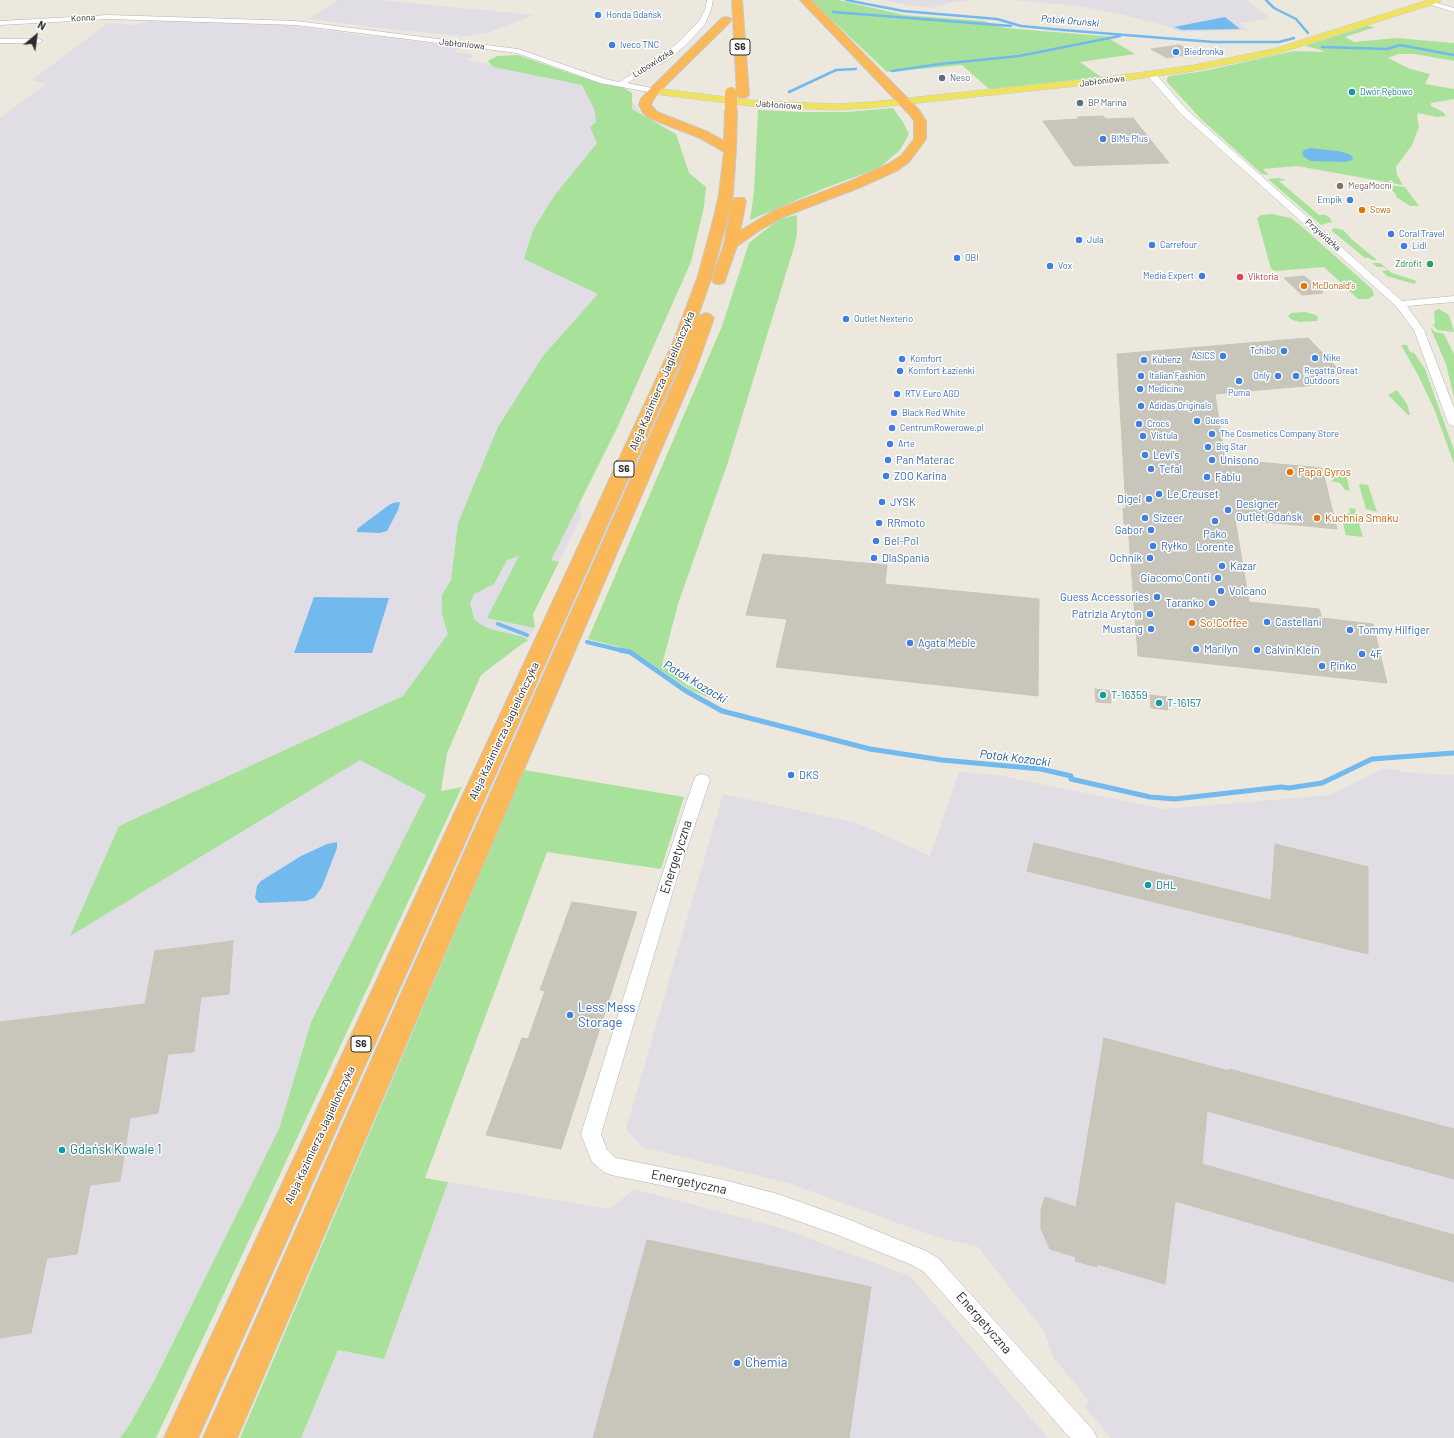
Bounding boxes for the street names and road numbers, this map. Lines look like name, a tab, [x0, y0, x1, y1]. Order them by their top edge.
street label: Konna	[70, 12, 96, 24]
street label: Jabłoniowa	[439, 36, 485, 52]
road number: S6	[730, 39, 750, 55]
street label: Lubowidzka	[631, 46, 675, 80]
street label: Jabłoniowa	[1079, 73, 1125, 89]
street label: Jabłoniowa	[756, 98, 802, 112]
street label: Przywidzka	[1303, 217, 1343, 253]
street label: Aleja Kazimierza Jagiellończyka	[627, 309, 697, 453]
road number: S6	[614, 461, 634, 477]
street label: Aleja Kazimierza Jagiellończyka	[466, 660, 542, 802]
street label: Energetyczna	[657, 818, 695, 896]
road number: S6	[351, 1036, 371, 1052]
street label: Aleja Kazimierza Jagiellończyka	[282, 1064, 358, 1206]
street label: Energetyczna	[650, 1166, 728, 1198]
street label: Energetyczna	[953, 1289, 1015, 1357]

